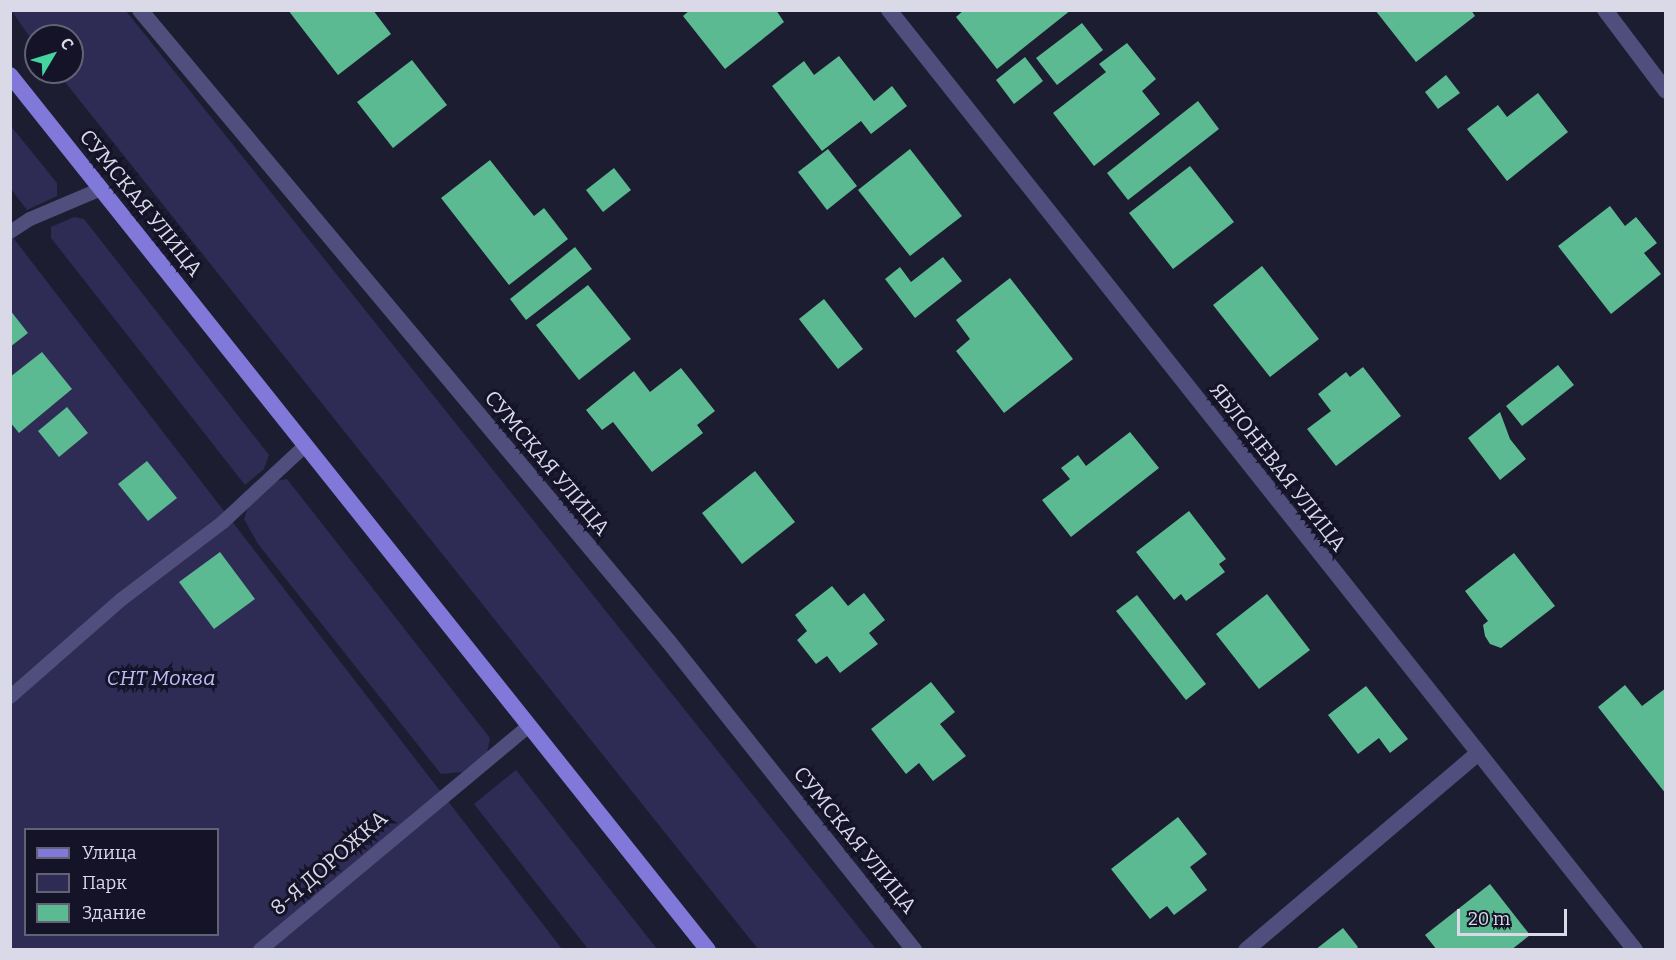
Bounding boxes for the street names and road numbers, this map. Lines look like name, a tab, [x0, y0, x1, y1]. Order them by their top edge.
street label: СУМСКАЯ УЛИЦА	[74, 125, 208, 281]
street label: ЯБЛОНЕВАЯ УЛИЦА	[1204, 378, 1352, 556]
street label: СУМСКАЯ УЛИЦА	[479, 385, 615, 541]
street label: СУМСКАЯ УЛИЦА	[788, 762, 922, 918]
street label: 8-Я ДОРОЖКА	[265, 805, 393, 921]

